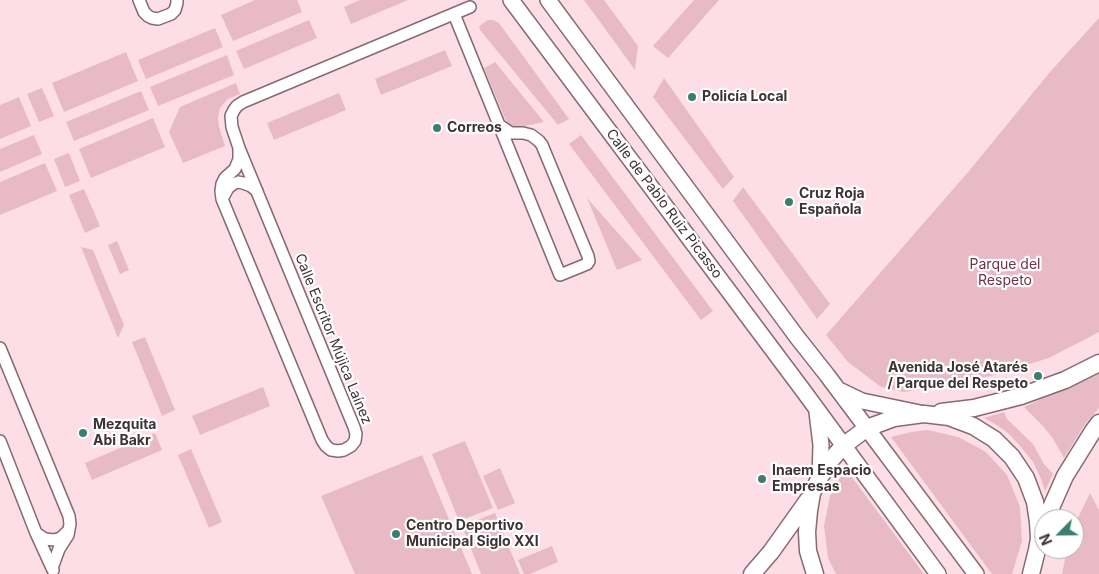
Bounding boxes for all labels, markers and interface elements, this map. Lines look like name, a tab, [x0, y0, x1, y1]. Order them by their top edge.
place label: Policía Local	[702, 89, 787, 105]
marker: Policía Local	[686, 91, 698, 103]
place label: Correos	[447, 120, 502, 136]
marker: Correos	[431, 122, 443, 134]
street label: Calle de Pablo Ruiz Picasso	[602, 126, 726, 282]
place label: Cruz Roja Española	[799, 186, 865, 218]
marker: Cruz Roja Española	[783, 196, 795, 208]
street label: Calle Escritor Mújica Laínez	[291, 251, 375, 427]
park label: Parque del Respeto	[970, 257, 1040, 290]
place label: Avenida José Atarés / Parque del Respeto	[887, 360, 1028, 392]
marker: Avenida José Atarés / Parque del Respeto	[1032, 370, 1044, 382]
place label: Mezquita Abi Bakr	[93, 417, 156, 450]
marker: Mezquita Abi Bakr	[77, 427, 89, 439]
place label: Inaem Espacio Empresas	[772, 463, 871, 496]
marker: Inaem Espacio Empresas	[756, 473, 768, 485]
north arrow	[1034, 509, 1084, 559]
place label: Centro Deportivo Municipal Siglo XXI	[406, 518, 539, 550]
marker: Centro Deportivo Municipal Siglo XXI	[390, 528, 402, 540]
text: N	[1036, 531, 1056, 548]

